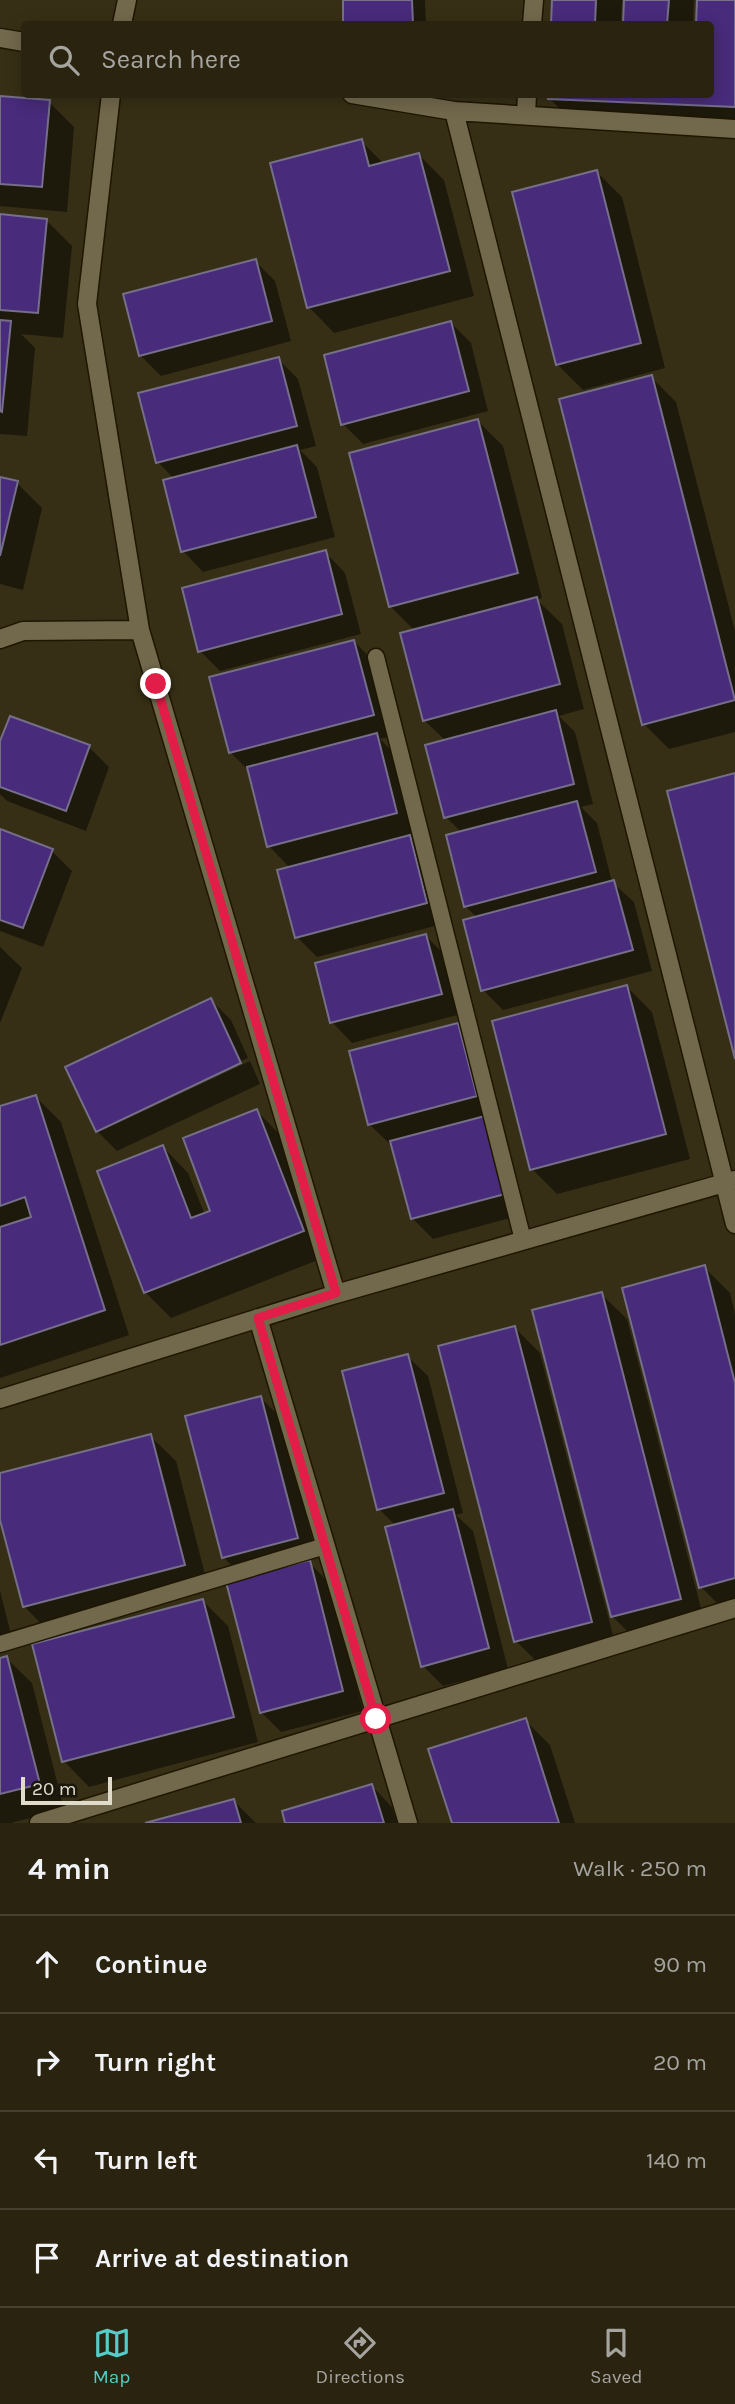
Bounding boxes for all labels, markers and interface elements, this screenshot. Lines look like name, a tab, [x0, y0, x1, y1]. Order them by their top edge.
search box	[21, 21, 714, 98]
icon: search	[45, 41, 83, 79]
text: Search here	[101, 44, 241, 75]
route end	[140, 668, 171, 699]
route start	[360, 1703, 391, 1734]
scale bar	[21, 1774, 112, 1806]
text: 20 m	[32, 1778, 77, 1800]
text: 4 min	[28, 1851, 110, 1887]
text: Walk · 250 m	[573, 1855, 707, 1882]
icon: ahead	[28, 1945, 66, 1983]
text: Continue	[95, 1949, 207, 1980]
text: 90 m	[653, 1951, 707, 1978]
icon: right	[28, 2043, 66, 2081]
text: Turn right	[95, 2047, 216, 2078]
text: 20 m	[653, 2049, 707, 2076]
icon: left	[28, 2141, 66, 2179]
text: Turn left	[95, 2145, 197, 2176]
text: 140 m	[646, 2147, 707, 2174]
icon: arrive	[28, 2239, 66, 2277]
text: Arrive at destination	[95, 2243, 349, 2274]
tab: Map	[93, 2324, 131, 2388]
tab: Directions	[316, 2324, 405, 2388]
tab: Saved	[590, 2324, 642, 2388]

